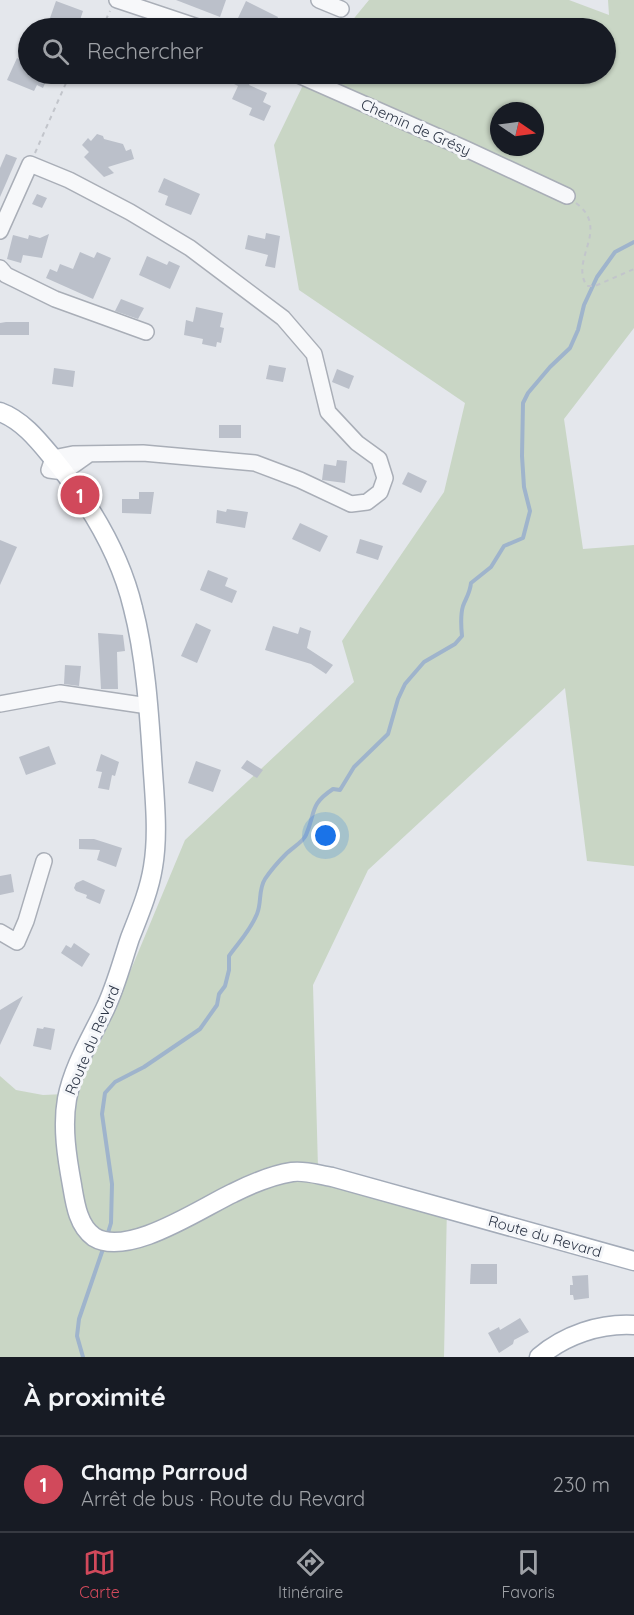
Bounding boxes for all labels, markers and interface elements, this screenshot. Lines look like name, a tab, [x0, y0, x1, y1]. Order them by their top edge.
search box	[18, 18, 616, 84]
icon: search	[39, 35, 72, 68]
text: Rechercher	[87, 37, 203, 65]
street label: Chemin de Grésy	[358, 94, 474, 160]
north arrow	[490, 102, 544, 156]
pin: 1	[60, 472, 100, 518]
your location	[311, 821, 340, 850]
street label: Route du Revard	[60, 982, 124, 1098]
street label: Route du Revard	[486, 1211, 604, 1261]
text: À proximité	[24, 1380, 166, 1413]
text: Champ Parroud	[81, 1458, 248, 1486]
text: 1	[40, 1472, 47, 1497]
text: 230 m	[553, 1472, 610, 1497]
text: Arrêt de bus · Route du Revard	[81, 1486, 365, 1511]
tab: Carte	[79, 1546, 120, 1602]
tab: Itinéraire	[278, 1546, 343, 1602]
tab: Favoris	[501, 1546, 555, 1602]

